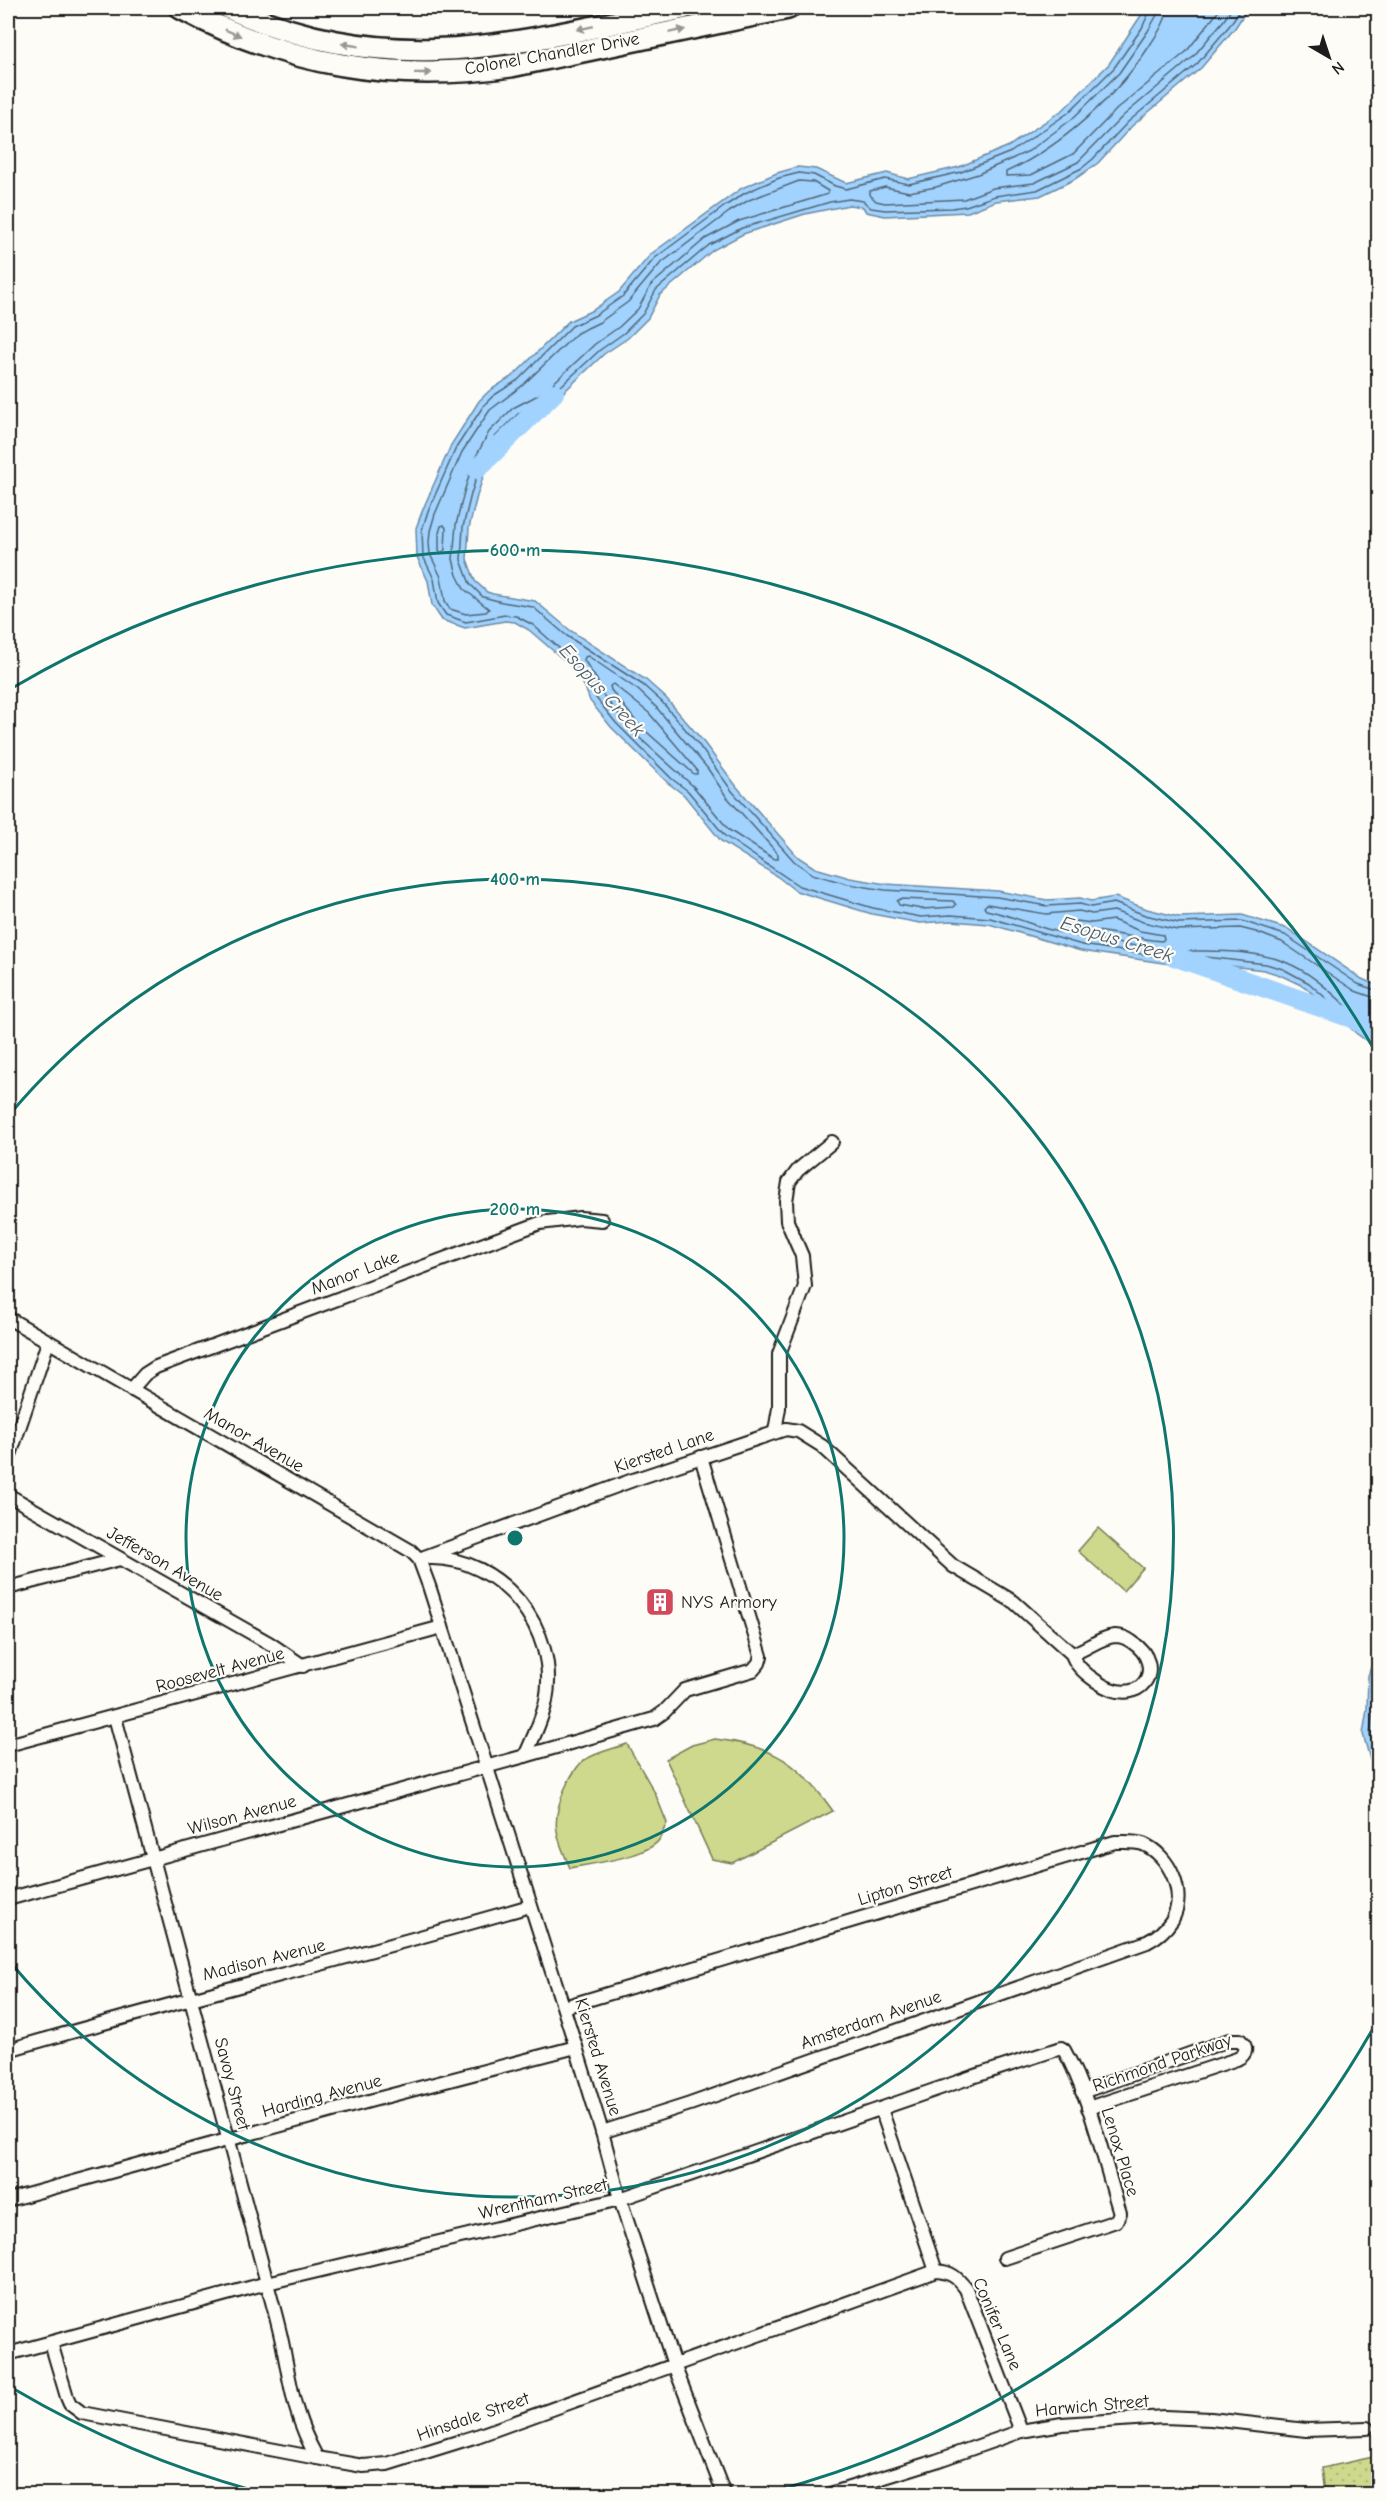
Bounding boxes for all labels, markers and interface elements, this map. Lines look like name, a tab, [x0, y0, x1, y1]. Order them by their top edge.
one-way arrow	[576, 24, 594, 34]
one-way arrow	[668, 26, 687, 35]
north arrow	[1299, 27, 1359, 87]
one-way arrow	[225, 28, 243, 38]
street label: Colonel Chandler Drive	[463, 28, 641, 80]
one-way arrow	[341, 41, 360, 50]
text: N	[1328, 58, 1348, 78]
one-way arrow	[414, 68, 433, 78]
text: 600 m	[490, 540, 540, 561]
water label: Esopus Creek	[554, 639, 650, 741]
text: 400 m	[490, 869, 540, 890]
water label: Esopus Creek	[1058, 911, 1176, 967]
text: 200 m	[490, 1199, 540, 1220]
street label: Manor Lake	[308, 1247, 402, 1299]
street label: Manor Avenue	[200, 1403, 308, 1477]
street label: Kiersted Lane	[611, 1424, 717, 1478]
street label: Jefferson Avenue	[103, 1522, 227, 1606]
centre of rings	[505, 1528, 525, 1548]
building icon: NYS Armory	[644, 1586, 676, 1618]
place label: NYS Armory	[681, 1592, 778, 1613]
street label: Roosevelt Avenue	[154, 1643, 286, 1697]
street label: Wilson Avenue	[185, 1790, 299, 1840]
street label: Lipton Street	[855, 1861, 956, 1910]
street label: Madison Avenue	[200, 1935, 328, 1985]
street label: Amsterdam Avenue	[798, 1986, 944, 2054]
street label: Kiersted Avenue	[570, 1996, 626, 2118]
street label: Richmond Parkway	[1090, 2029, 1235, 2097]
street label: Savoy Street	[210, 2035, 255, 2133]
street label: Harding Avenue	[260, 2070, 384, 2122]
street label: Lenox Place	[1096, 2105, 1144, 2199]
street label: Wrentham Street	[477, 2174, 610, 2224]
street label: Conifer Lane	[968, 2275, 1026, 2373]
street label: Hinsdale Street	[414, 2388, 533, 2446]
street label: Harwich Street	[1034, 2391, 1150, 2421]

